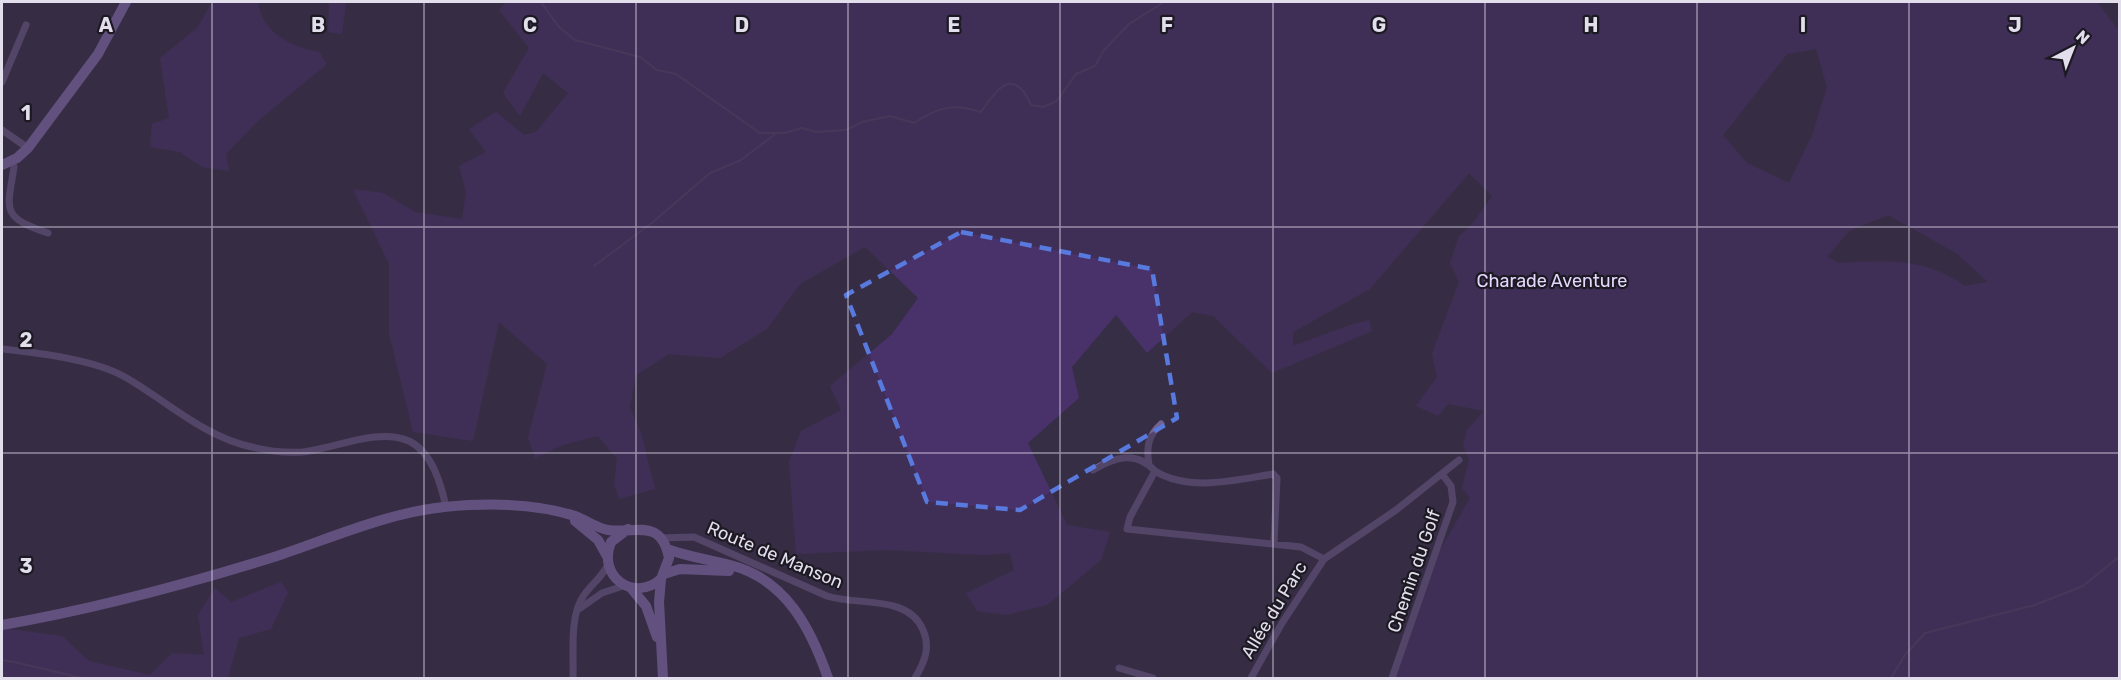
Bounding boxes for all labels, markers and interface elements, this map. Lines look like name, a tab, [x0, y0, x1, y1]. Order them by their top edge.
text: A	[99, 13, 114, 37]
text: B	[311, 13, 325, 37]
text: C	[523, 13, 537, 37]
text: D	[735, 13, 749, 37]
text: E	[948, 13, 960, 37]
text: F	[1161, 13, 1173, 37]
text: G	[1372, 13, 1386, 37]
text: H	[1584, 13, 1598, 37]
text: I	[1800, 13, 1806, 37]
text: J	[2008, 13, 2022, 37]
north arrow	[2043, 18, 2103, 78]
text: N	[2072, 26, 2093, 48]
text: 1	[21, 101, 31, 125]
park label: Charade Aventure	[1477, 270, 1627, 292]
text: 2	[20, 328, 33, 352]
street label: Chemin du Golf	[1383, 507, 1445, 635]
street label: Route de Manson	[704, 517, 846, 593]
text: 3	[19, 554, 33, 578]
street label: Allée du Parc	[1236, 557, 1312, 662]

